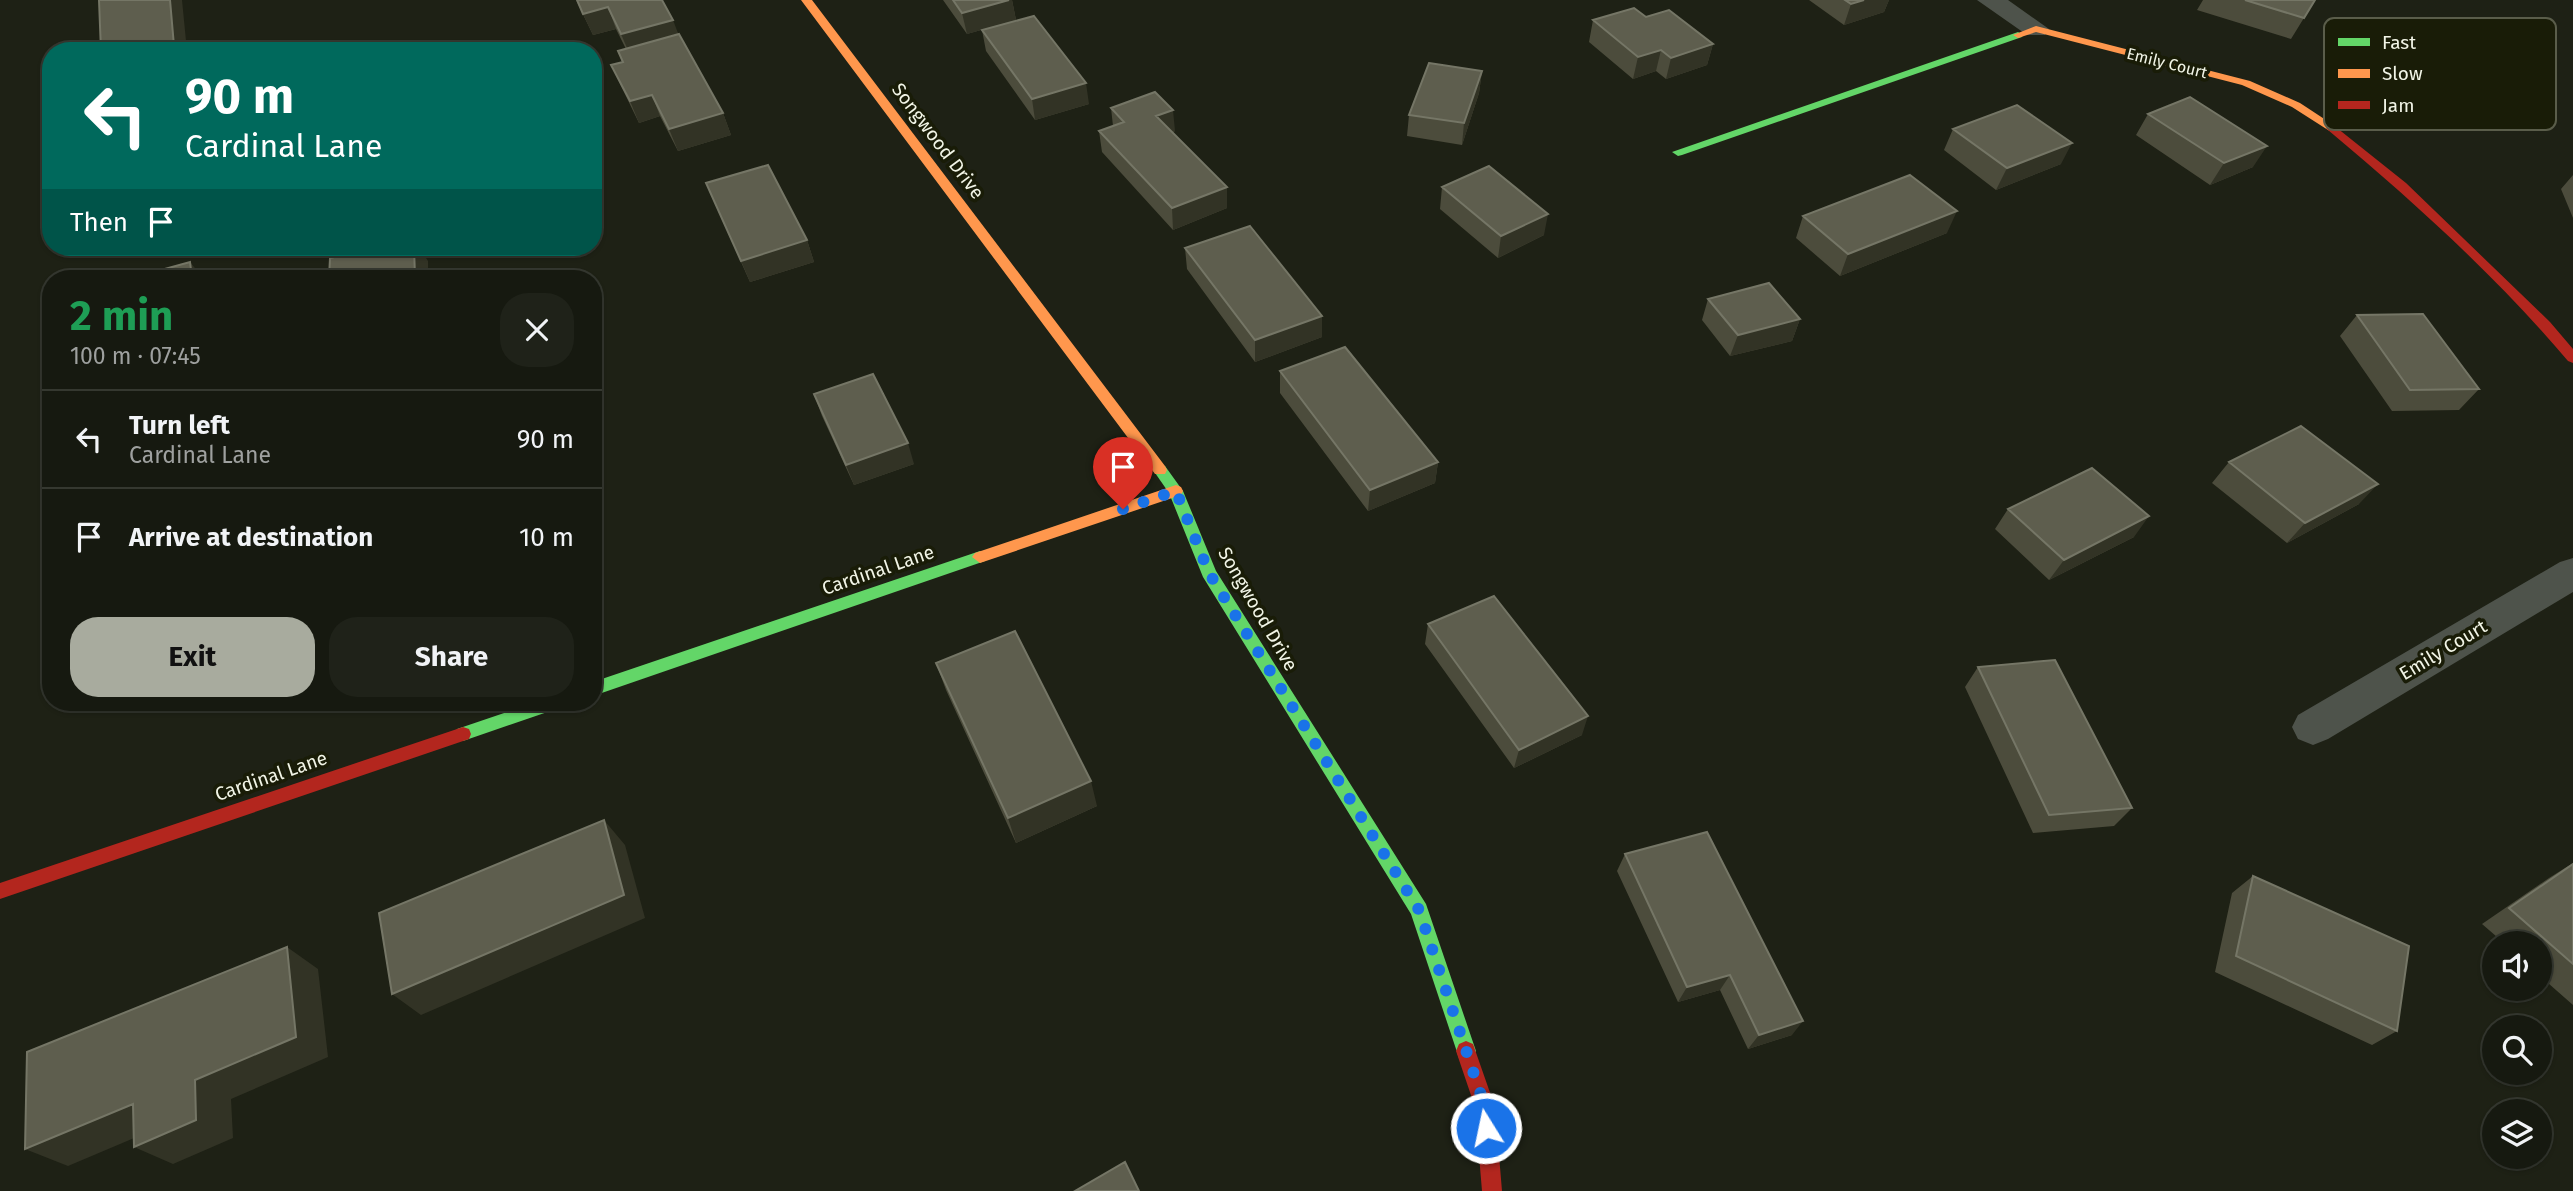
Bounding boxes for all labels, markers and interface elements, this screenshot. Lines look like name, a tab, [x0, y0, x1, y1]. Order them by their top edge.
legend	[2324, 18, 2556, 130]
text: Fast	[2382, 31, 2416, 54]
street label: Emily Court	[2125, 44, 2210, 82]
text: Slow	[2382, 62, 2423, 85]
text: 90 m	[185, 67, 294, 126]
icon: left	[70, 70, 161, 161]
street label: Songwood Drive	[887, 78, 989, 204]
text: Jam	[2382, 94, 2414, 117]
text: Cardinal Lane	[185, 127, 382, 165]
icon: arrive	[142, 203, 180, 241]
text: Then	[70, 207, 128, 238]
text: 2 min	[70, 291, 173, 341]
button: close	[500, 293, 574, 367]
text: 100 m · 07:45	[70, 342, 201, 370]
text: Turn left	[129, 410, 230, 441]
icon: left	[70, 420, 108, 458]
text: 90 m	[517, 424, 574, 455]
pin	[1093, 437, 1153, 509]
text: Cardinal Lane	[129, 441, 271, 469]
icon: arrive	[1104, 448, 1142, 486]
icon: arrive	[70, 518, 108, 556]
text: Arrive at destination	[129, 522, 373, 553]
text: 10 m	[519, 522, 574, 553]
street label: Cardinal Lane	[819, 540, 937, 600]
street label: Songwood Drive	[1213, 543, 1303, 675]
street label: Emily Court	[2395, 615, 2491, 685]
button: Exit	[70, 617, 315, 697]
button: Share	[329, 617, 574, 697]
street label: Cardinal Lane	[212, 746, 330, 806]
map controls	[2482, 931, 2552, 1169]
button: sound	[2482, 931, 2552, 1001]
button: search	[2482, 1015, 2552, 1085]
position arrow	[1449, 1091, 1523, 1165]
button: layers	[2482, 1099, 2552, 1169]

